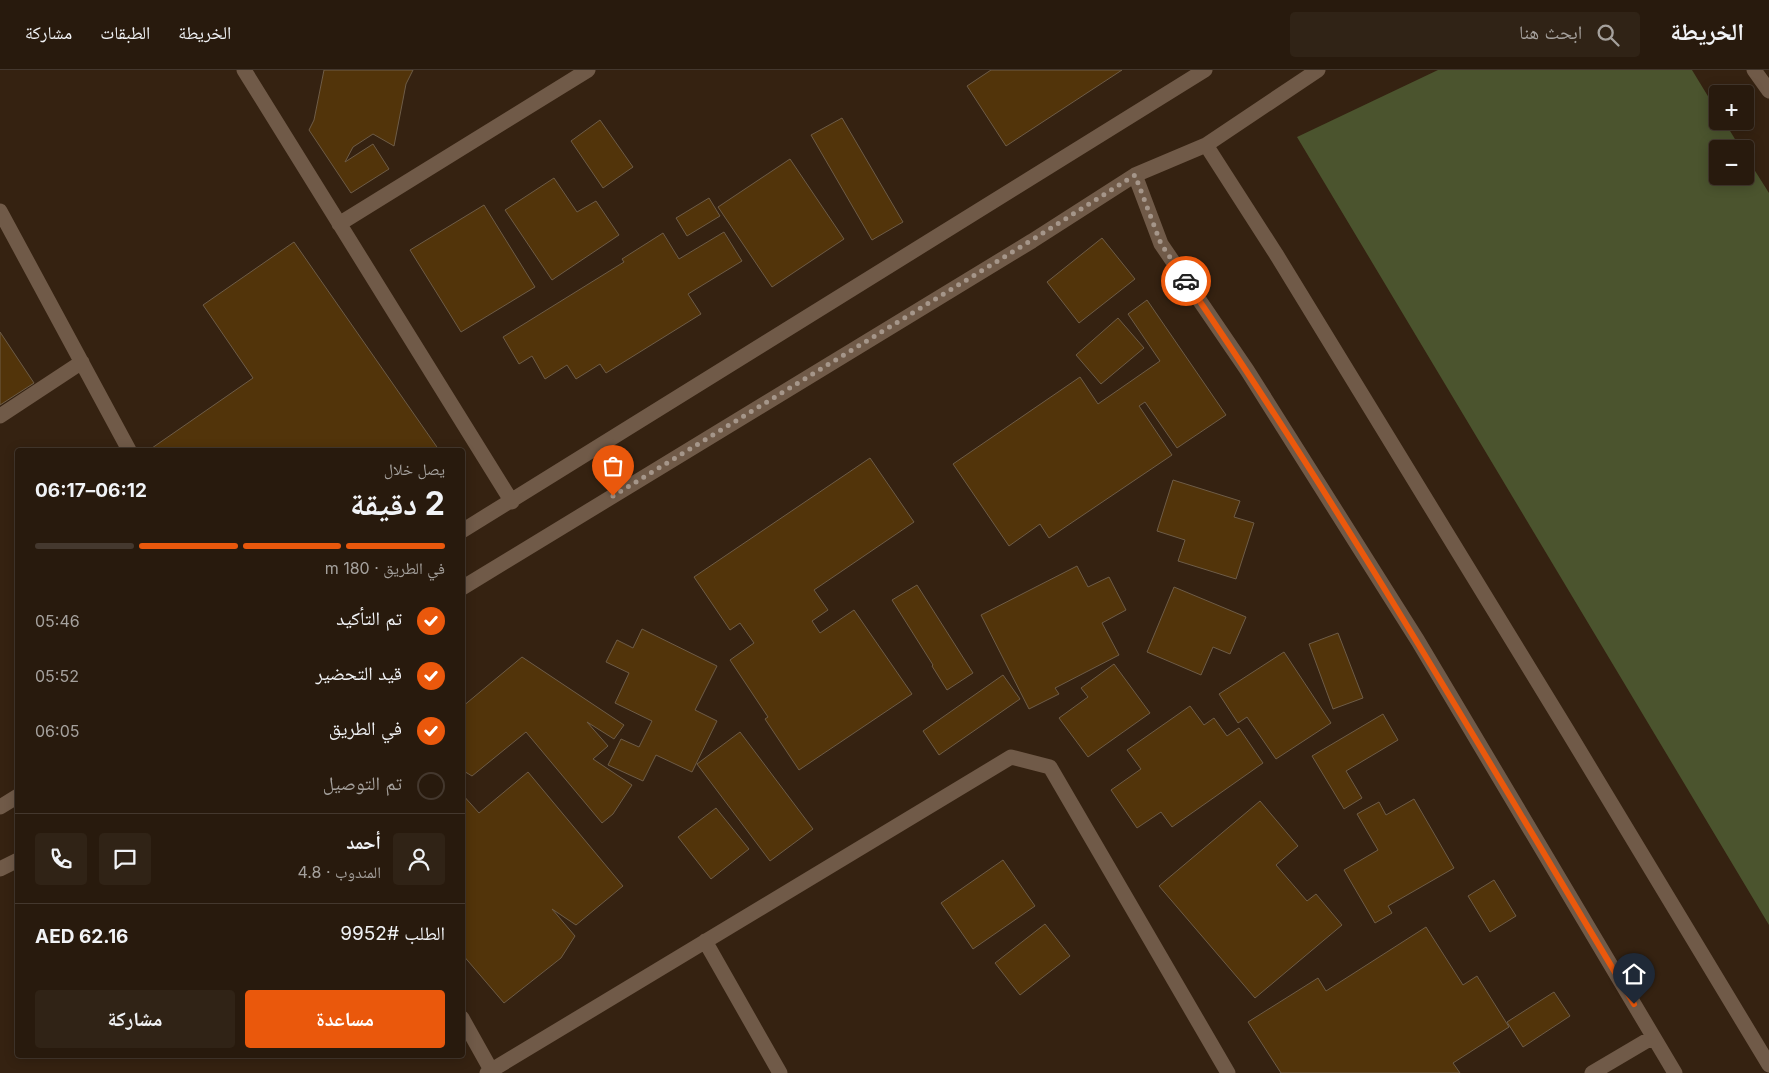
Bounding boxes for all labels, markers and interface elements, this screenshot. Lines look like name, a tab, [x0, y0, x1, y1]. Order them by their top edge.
search box	[1290, 12, 1640, 57]
text: الخريطة	[1670, 17, 1744, 46]
text: ابحث هنا	[1519, 21, 1582, 44]
icon: search	[1594, 21, 1622, 49]
text: مشاركة	[25, 22, 72, 43]
text: الطبقات	[100, 22, 150, 43]
text: الخريطة	[178, 22, 231, 43]
map controls	[1709, 85, 1754, 185]
button: +	[1709, 85, 1754, 130]
button: −	[1709, 140, 1754, 185]
courier	[1161, 256, 1211, 306]
icon: car	[1172, 267, 1200, 295]
pin	[592, 445, 634, 496]
icon: bag	[599, 452, 627, 480]
text: يصل خلال	[384, 459, 445, 479]
text: 06:12–06:17	[35, 479, 147, 502]
text: 2 دقيقة	[350, 484, 445, 523]
text: في الطريق · 180 m	[325, 558, 445, 578]
text: تم التأكيد	[336, 607, 402, 630]
icon: check	[417, 607, 445, 635]
text: 05:46	[35, 611, 80, 631]
text: قيد التحضير	[315, 662, 402, 685]
icon: check	[417, 662, 445, 690]
text: 05:52	[35, 666, 79, 686]
text: في الطريق	[329, 717, 402, 740]
icon: check	[417, 717, 445, 745]
text: 06:05	[35, 721, 79, 741]
text: تم التوصيل	[323, 772, 402, 795]
text: أحمد	[346, 831, 381, 854]
button: phone	[35, 833, 87, 885]
button: chat	[99, 833, 151, 885]
button: person	[393, 833, 445, 885]
text: المندوب · 4.8	[298, 862, 381, 882]
text: الطلب #9952	[340, 922, 445, 945]
text: AED 62.16	[35, 925, 128, 948]
pin	[1613, 953, 1655, 1004]
icon: home	[1620, 960, 1648, 988]
button: مشاركة	[35, 990, 235, 1048]
button: مساعدة	[245, 990, 445, 1048]

